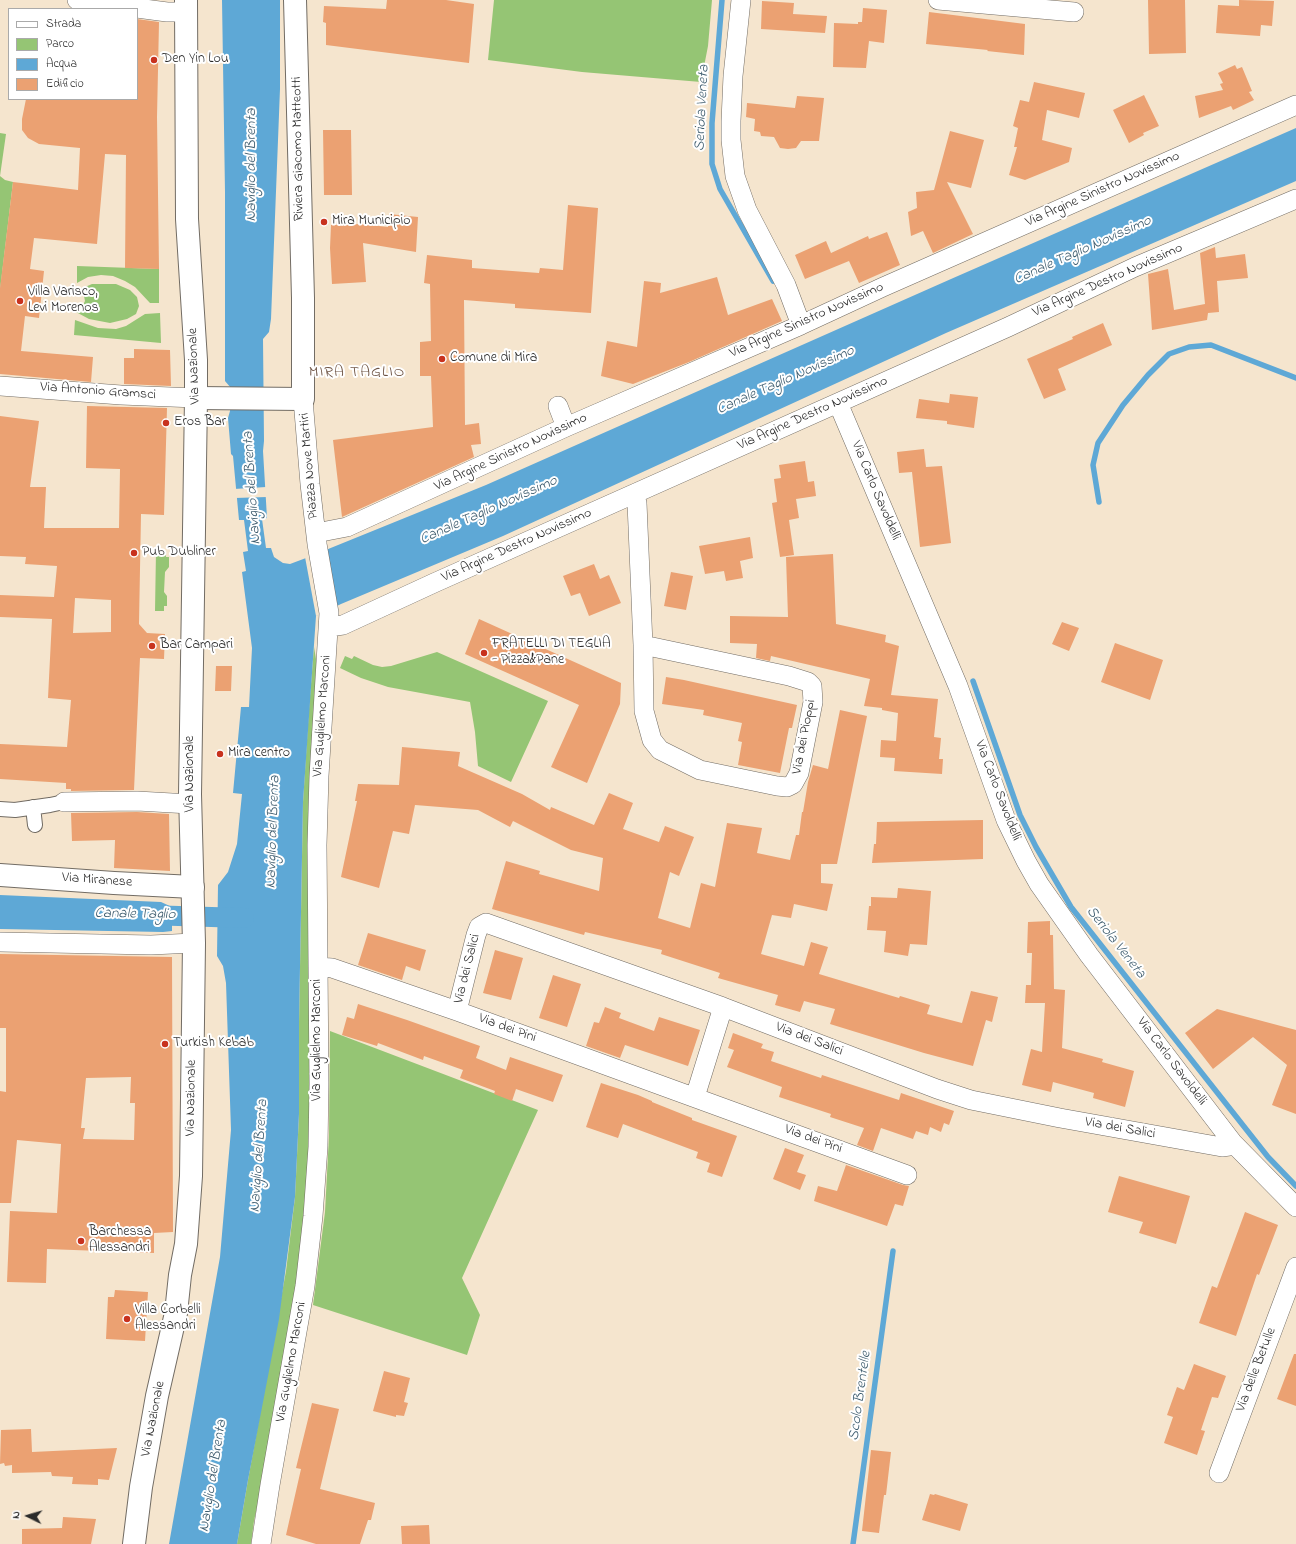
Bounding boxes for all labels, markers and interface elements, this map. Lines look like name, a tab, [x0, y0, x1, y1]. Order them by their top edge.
legend	[8, 8, 138, 100]
text: Strada	[46, 15, 81, 33]
text: Parco	[46, 35, 74, 53]
place label: Den Yin Lou	[162, 52, 229, 68]
text: Acqua	[46, 55, 77, 73]
marker: Den Yin Lou	[149, 55, 159, 65]
water label: Seriola Veneta	[692, 64, 714, 152]
text: Edificio	[46, 75, 84, 93]
street label: Riviera Giacomo Matteotti	[289, 76, 309, 222]
water label: Naviglio del Brenta	[244, 108, 262, 222]
street label: Via Argine Sinistro Novissimo	[1023, 148, 1183, 232]
water label: Canale Taglio Novissimo	[1012, 213, 1154, 289]
place label: Mira Municipio	[332, 214, 410, 230]
marker: Mira Municipio	[319, 217, 329, 227]
street label: Via Argine Destro Novissimo	[1030, 240, 1186, 322]
street label: Via Argine Sinistro Novissimo	[727, 279, 887, 363]
place label: Villa Varisco, Levi Morenos	[28, 285, 99, 318]
marker: Villa Varisco, Levi Morenos	[15, 296, 25, 306]
street label: Via Nazionale	[185, 327, 205, 405]
water label: Canale Taglio Novissimo	[715, 343, 857, 419]
place label: Comune di Mira	[450, 351, 537, 367]
marker: Comune di Mira	[437, 354, 447, 364]
district label: MIRA TAGLIO	[309, 363, 405, 383]
street label: Via Argine Destro Novissimo	[735, 373, 891, 455]
street label: Via Antonio Gramsci	[40, 380, 156, 404]
street label: Via Argine Sinistro Novissimo	[432, 410, 590, 496]
street label: Piazza Nove Martiri	[297, 412, 323, 520]
place label: Eros Bar	[174, 415, 226, 431]
marker: Eros Bar	[161, 418, 171, 428]
water label: Naviglio del Brenta	[240, 431, 266, 545]
street label: Via Carlo Savoldelli	[847, 439, 903, 543]
water label: Canale Taglio Novissimo	[418, 473, 560, 549]
street label: Via Argine Destro Novissimo	[439, 505, 595, 587]
place label: Pub Dubliner	[142, 545, 216, 561]
marker: Pub Dubliner	[129, 548, 139, 558]
place label: FRATELLI DI TEGLIA - Pizza&Pane	[492, 637, 611, 670]
place label: Bar Campari	[160, 638, 233, 654]
marker: Bar Campari	[147, 641, 157, 651]
marker: FRATELLI DI TEGLIA - Pizza&Pane	[479, 648, 489, 658]
street label: Via Guglielmo Marconi	[310, 655, 336, 777]
street label: Via dei Pioppi	[790, 698, 820, 776]
street label: Via Nazionale	[183, 736, 199, 812]
street label: Via Carlo Savoldelli	[970, 738, 1024, 844]
place label: Mira centro	[228, 746, 290, 762]
marker: Mira centro	[215, 749, 225, 759]
water label: Naviglio del Brenta	[263, 775, 285, 889]
street label: Via Miranese	[61, 870, 133, 892]
water label: Seriola Veneta	[1081, 903, 1149, 983]
water label: Canale Taglio	[95, 905, 175, 925]
street label: Via dei Salici	[451, 932, 485, 1006]
street label: Via Guglielmo Marconi	[310, 979, 326, 1101]
street label: Via dei Pini	[476, 1011, 538, 1047]
street label: Via Carlo Savoldelli	[1132, 1015, 1210, 1109]
street label: Via dei Salici	[773, 1019, 845, 1061]
place label: Turkish Kebab	[173, 1036, 254, 1052]
marker: Turkish Kebab	[160, 1039, 170, 1049]
street label: Via Nazionale	[183, 1060, 201, 1136]
water label: Naviglio del Brenta	[247, 1099, 273, 1213]
street label: Via dei Salici	[1083, 1115, 1157, 1143]
street label: Via dei Pini	[782, 1122, 844, 1158]
place label: Barchessa Alessandri	[89, 1225, 151, 1258]
marker: Barchessa Alessandri	[76, 1236, 86, 1246]
street label: Via Guglielmo Marconi	[273, 1301, 311, 1423]
place label: Villa Corbelli Alessandri	[135, 1303, 201, 1336]
marker: Villa Corbelli Alessandri	[122, 1314, 132, 1324]
street label: Via delle Betulle	[1233, 1326, 1281, 1414]
water label: Scolo Brentelle	[846, 1350, 876, 1442]
street label: Via Nazionale	[138, 1380, 170, 1458]
water label: Naviglio del Brenta	[196, 1419, 232, 1533]
north arrow	[8, 1496, 48, 1536]
text: N	[8, 1511, 24, 1519]

